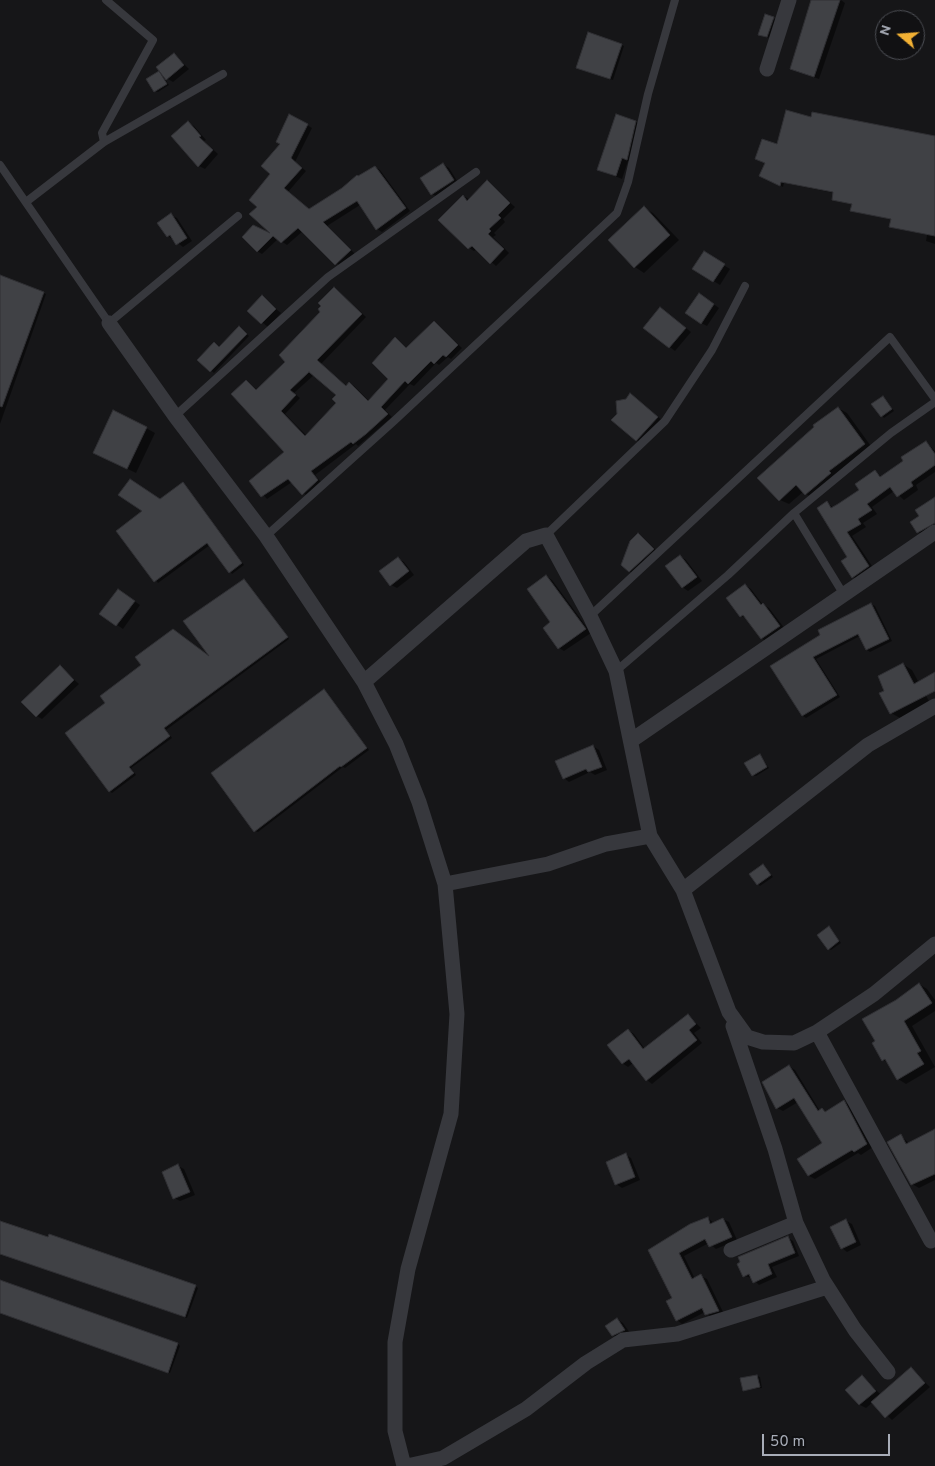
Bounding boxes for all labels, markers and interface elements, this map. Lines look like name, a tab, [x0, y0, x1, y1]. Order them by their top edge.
north arrow	[875, 10, 925, 60]
text: N	[877, 23, 896, 38]
scale bar	[765, 1424, 892, 1456]
text: 50 m	[770, 1433, 805, 1452]

